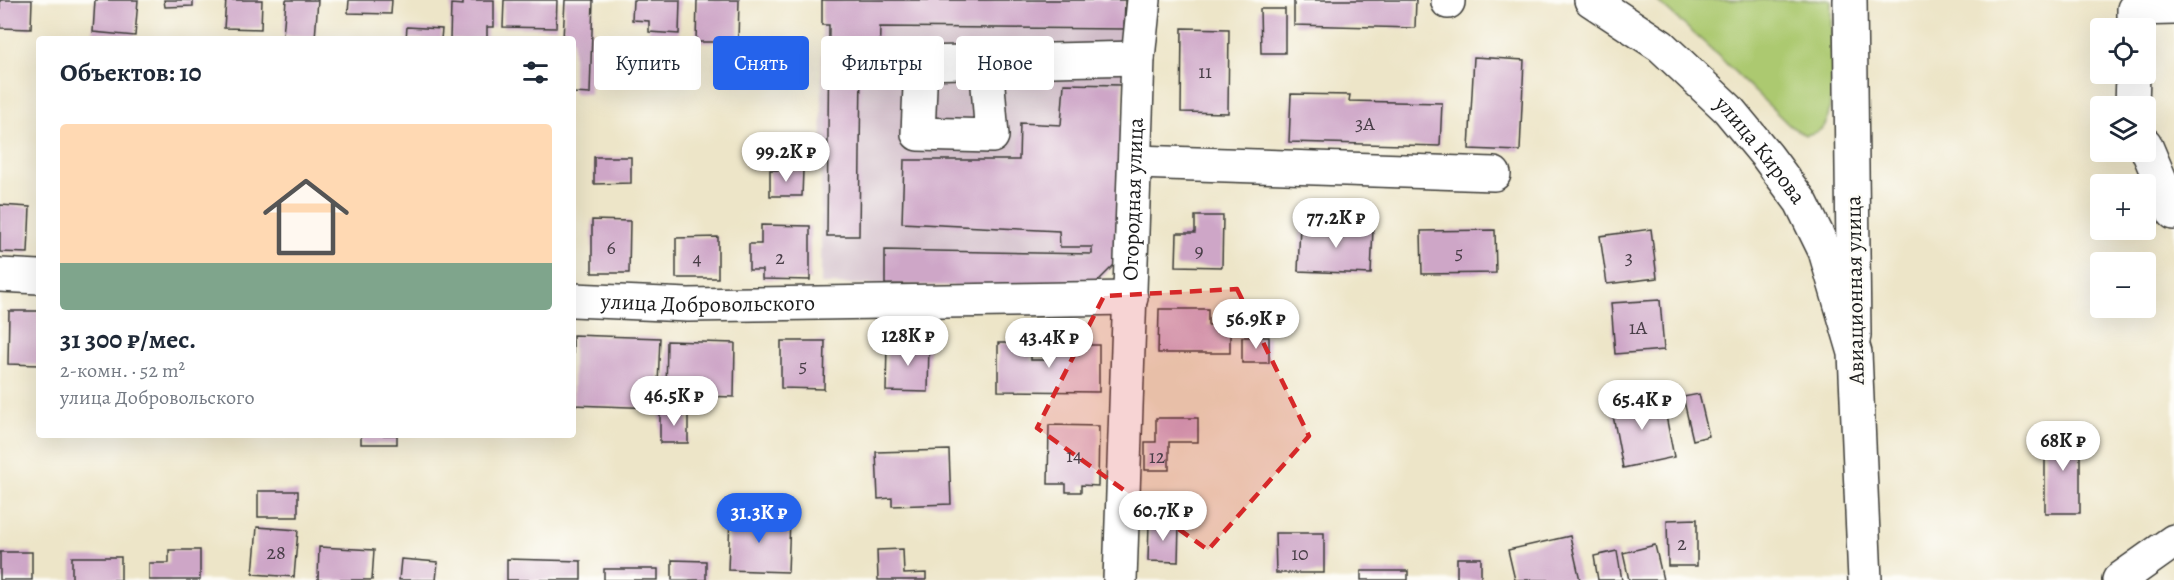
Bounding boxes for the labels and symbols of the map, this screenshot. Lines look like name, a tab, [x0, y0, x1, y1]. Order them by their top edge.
house number: 11	[1198, 58, 1212, 85]
street label: улица Кирова	[1707, 88, 1813, 211]
house number: 3А	[1355, 110, 1375, 137]
street label: Огородная улица	[1115, 116, 1151, 281]
pin: 99.2K ₽	[731, 132, 841, 183]
street label: Авиационная улица	[1838, 194, 1872, 386]
pin: 77.2K ₽	[1281, 198, 1391, 249]
house number: 6	[606, 234, 616, 261]
house number: 9	[1194, 237, 1204, 264]
house number: 5	[1455, 239, 1463, 266]
house number: 2	[775, 244, 785, 271]
house number: 3	[1625, 244, 1633, 271]
house number: 4	[692, 245, 702, 272]
street label: улица Добровольского	[599, 286, 815, 320]
pin: 56.9K ₽	[1201, 299, 1311, 350]
house number: 1А	[1629, 314, 1648, 341]
pin: 128K ₽	[859, 316, 957, 367]
pin: 43.4K ₽	[994, 318, 1104, 369]
house number: 5	[799, 352, 807, 379]
pin: 46.5K ₽	[619, 376, 729, 427]
pin: 65.4K ₽	[1587, 380, 1697, 431]
pin: 68K ₽	[2021, 421, 2105, 472]
house number: 14	[1066, 442, 1082, 469]
house number: 12	[1149, 443, 1166, 470]
pin: 60.7K ₽	[1108, 491, 1218, 542]
pin: 31.3K ₽	[704, 493, 814, 544]
house number: 2	[1677, 530, 1687, 557]
house number: 28	[266, 539, 286, 566]
house number: 10	[1291, 540, 1309, 567]

